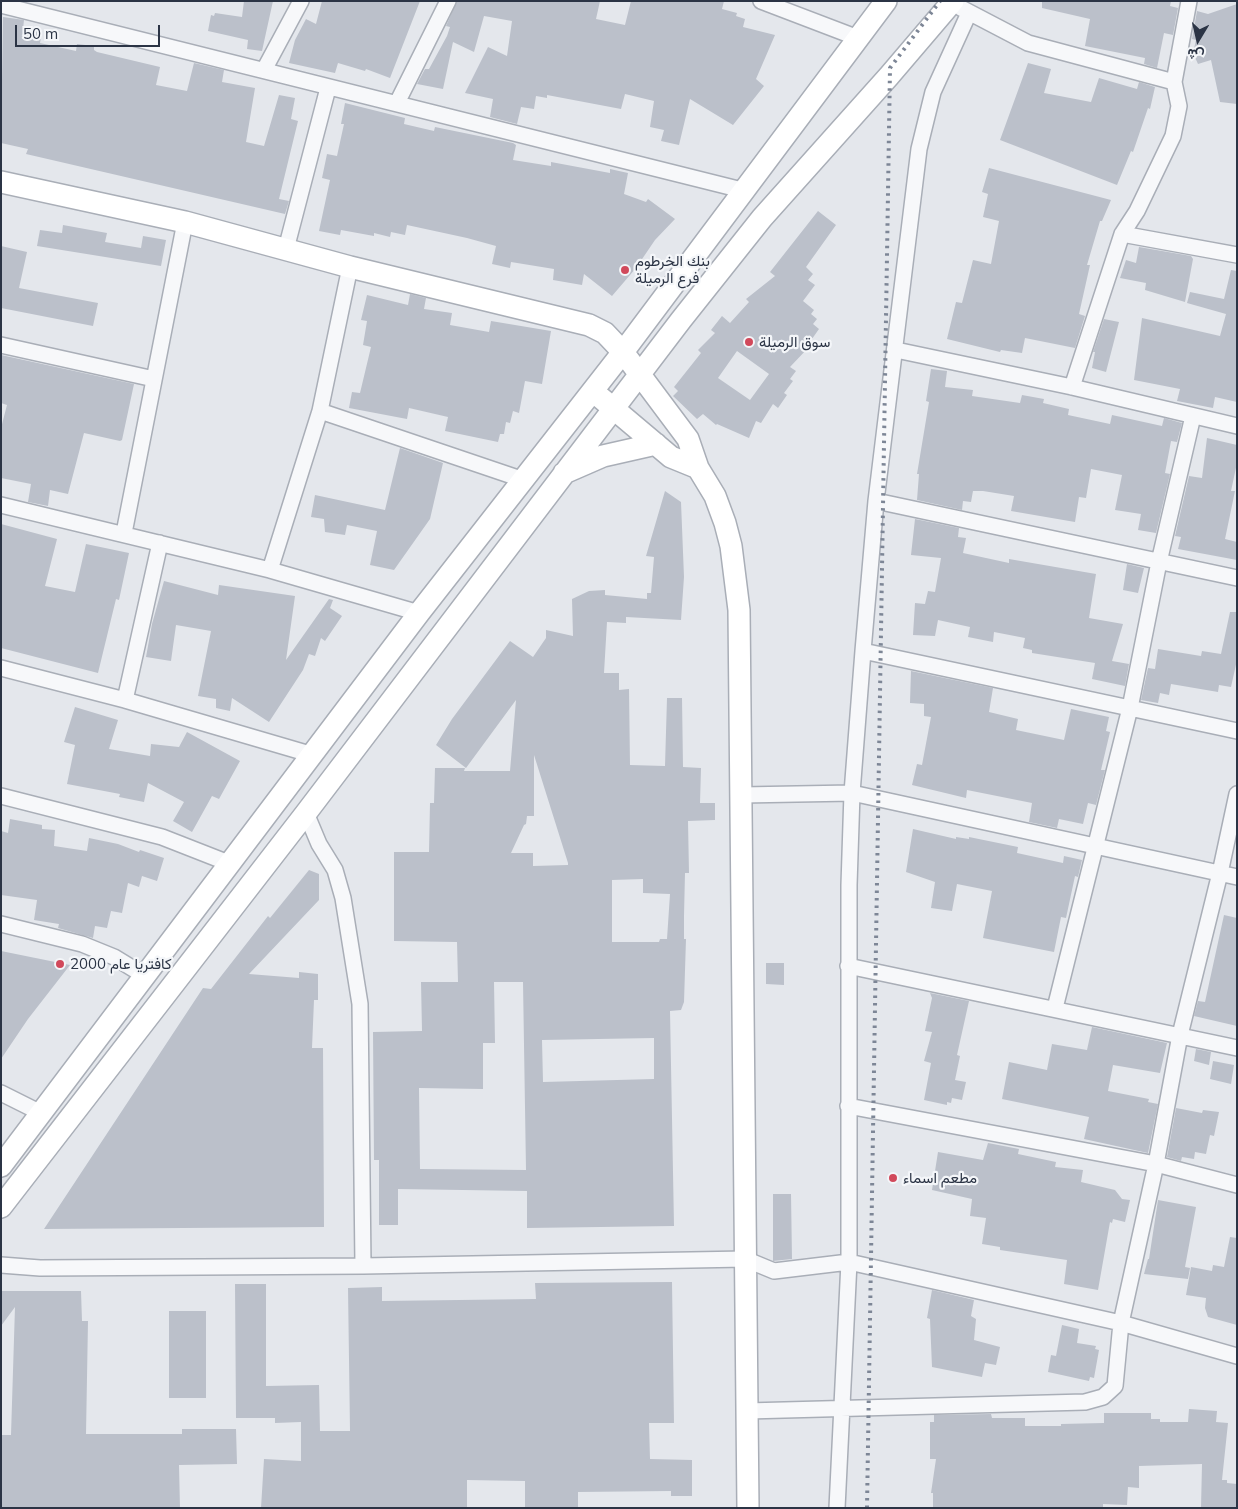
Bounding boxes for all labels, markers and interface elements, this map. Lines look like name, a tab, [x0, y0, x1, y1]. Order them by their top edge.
scale bar	[18, 15, 162, 47]
north arrow	[1173, 15, 1223, 65]
text: 50 m	[23, 24, 58, 43]
text: ش	[1186, 45, 1205, 65]
place label: بنك الخرطوم فرع الرميلة	[635, 252, 710, 287]
marker: بنك الخرطوم فرع الرميلة	[619, 264, 631, 276]
place label: سوق الرميلة	[759, 333, 830, 351]
marker: سوق الرميلة	[743, 336, 755, 348]
place label: كافتريا عام 2000	[70, 955, 172, 973]
marker: كافتريا عام 2000	[54, 958, 66, 970]
place label: مطعم اسماء	[903, 1169, 977, 1187]
marker: مطعم اسماء	[887, 1172, 899, 1184]

